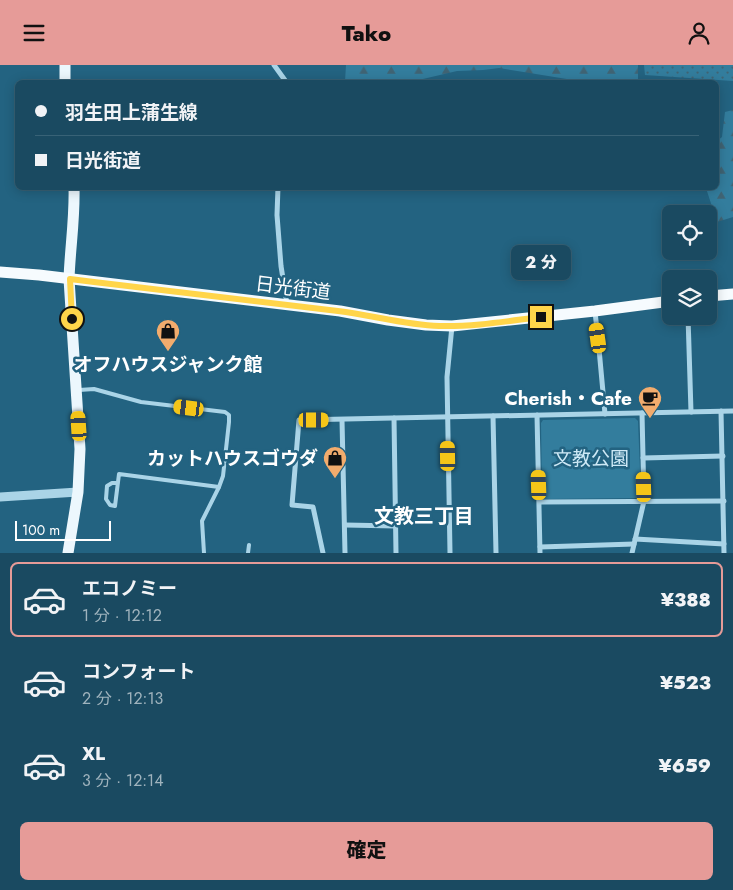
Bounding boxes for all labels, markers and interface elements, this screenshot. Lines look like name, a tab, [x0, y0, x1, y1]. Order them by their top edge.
text: Tako	[342, 17, 391, 49]
icon: menu	[20, 19, 48, 47]
icon: person	[685, 19, 713, 47]
text: 羽生田上蒲生線	[65, 99, 198, 126]
text: 日光街道	[65, 147, 141, 174]
map controls	[662, 205, 717, 325]
button: locate	[662, 205, 717, 260]
callout: 2 分	[511, 245, 571, 279]
text: 2 分	[525, 251, 557, 274]
street label: 日光街道	[254, 270, 332, 306]
button: layers	[662, 270, 717, 325]
route end	[530, 306, 552, 328]
route start	[61, 308, 83, 330]
shop icon: オフハウスジャンク館	[155, 318, 181, 352]
car	[588, 322, 607, 354]
place label: オフハウスジャンク館	[73, 351, 263, 378]
place label: Cherish・Cafe	[504, 385, 632, 412]
cafe icon: Cherish・Cafe	[637, 385, 663, 419]
car	[173, 399, 204, 417]
car	[70, 411, 87, 441]
car	[299, 413, 329, 428]
car	[440, 441, 455, 471]
place label: カットハウスゴウダ	[147, 445, 318, 472]
shop icon: カットハウスゴウダ	[322, 445, 348, 479]
park label: 文教公園	[553, 445, 629, 472]
car	[530, 470, 547, 500]
car	[635, 472, 652, 502]
district label: 文教三丁目	[374, 502, 474, 531]
scale bar	[15, 517, 111, 541]
text: 100 m	[22, 520, 60, 540]
text: エコノミー	[82, 575, 177, 602]
icon: car	[22, 577, 67, 622]
text: ¥388	[661, 586, 711, 613]
text: 1 分 · 12:12	[82, 604, 162, 627]
text: コンフォート	[82, 658, 195, 685]
icon: car	[22, 660, 67, 705]
text: ¥523	[660, 669, 711, 696]
text: 2 分 · 12:13	[82, 687, 163, 710]
text: XL	[82, 740, 105, 767]
icon: car	[22, 743, 67, 788]
text: ¥659	[659, 752, 711, 779]
text: 3 分 · 12:14	[82, 769, 164, 792]
button: 確定	[20, 822, 713, 880]

